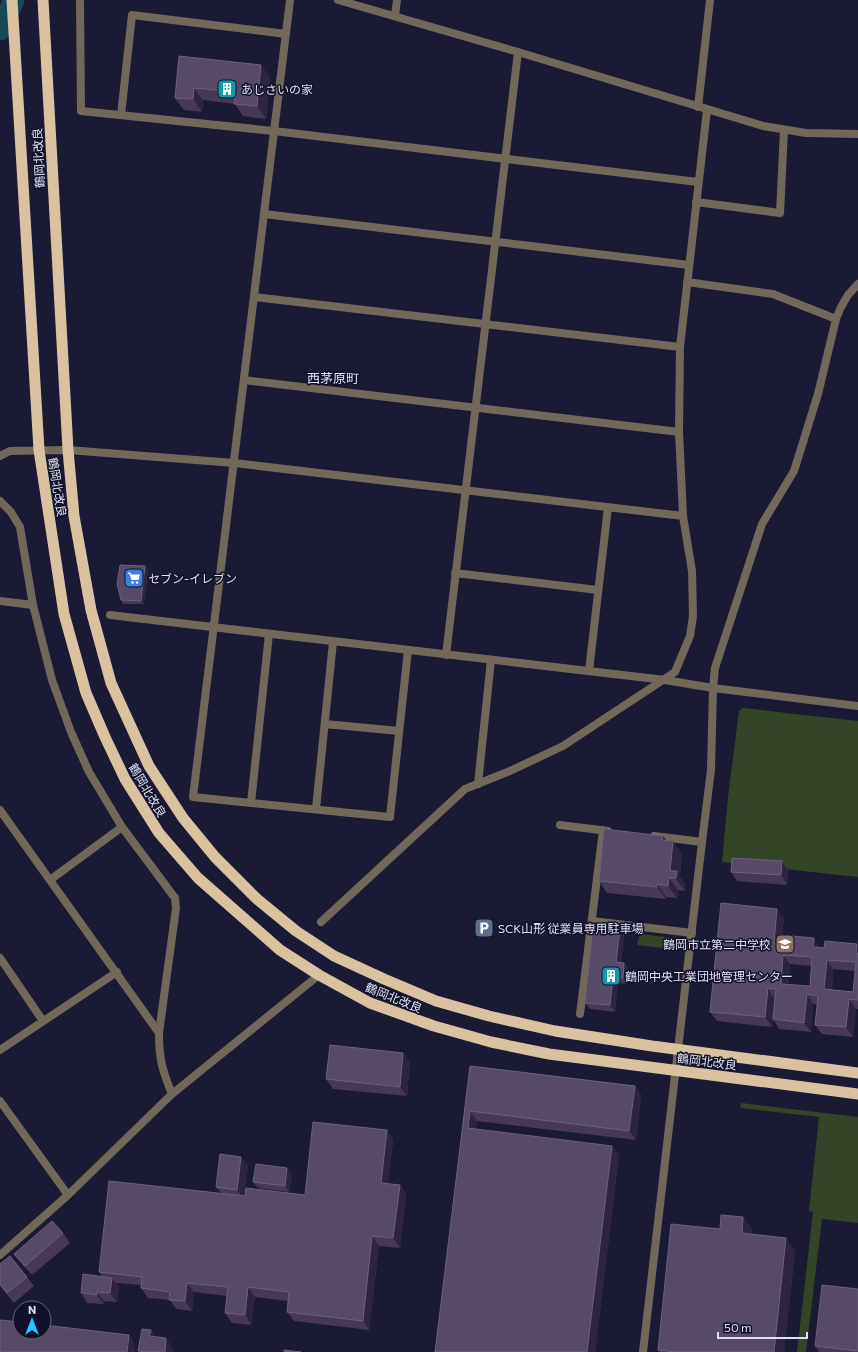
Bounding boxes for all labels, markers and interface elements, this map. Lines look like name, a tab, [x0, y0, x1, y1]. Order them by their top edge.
building icon: あじさいの家	[216, 78, 238, 100]
place label: あじさいの家	[241, 82, 313, 96]
street label: 鶴岡北改良	[29, 128, 47, 188]
district label: 西茅原町	[307, 370, 359, 386]
street label: 鶴岡北改良	[46, 456, 70, 518]
supermarket icon: セブン-イレブン	[123, 567, 145, 589]
place label: セブン-イレブン	[148, 571, 237, 585]
street label: 鶴岡北改良	[127, 761, 169, 819]
parking icon: SCK山形 従業員専用駐車場	[473, 917, 495, 939]
place label: SCK山形 従業員専用駐車場	[498, 921, 644, 935]
school or university icon: 鶴岡市立第二中学校	[774, 933, 796, 955]
place label: 鶴岡市立第二中学校	[663, 937, 771, 951]
building icon: 鶴岡中央工業団地管理センター	[600, 965, 622, 987]
place label: 鶴岡中央工業団地管理センター	[625, 969, 793, 983]
street label: 鶴岡北改良	[364, 979, 424, 1015]
street label: 鶴岡北改良	[676, 1050, 738, 1072]
north arrow	[12, 1300, 52, 1340]
text: N	[28, 1303, 36, 1316]
scale bar	[718, 1314, 807, 1340]
text: 50 m	[724, 1320, 752, 1334]

